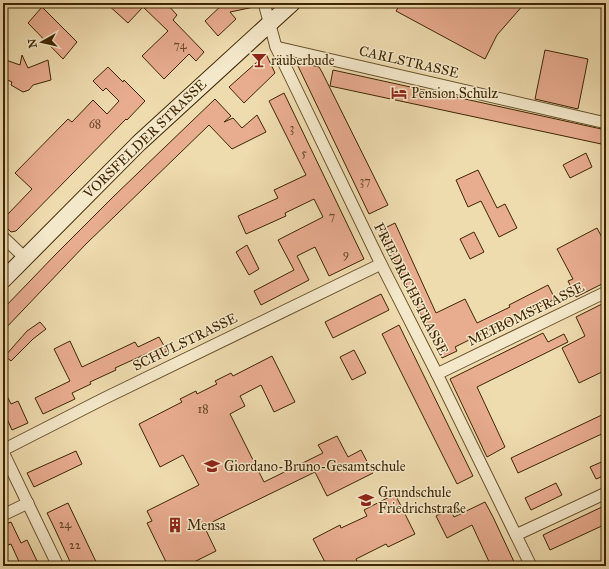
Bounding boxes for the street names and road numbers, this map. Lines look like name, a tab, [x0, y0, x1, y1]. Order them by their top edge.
street label: CARLSTRASSE	[357, 42, 461, 82]
street label: VORSFELDER STRASSE	[79, 76, 210, 203]
street label: FRIEDRICHSTRASSE	[370, 220, 452, 358]
street label: MEIBOMSTRASSE	[465, 278, 587, 350]
street label: SCHULSTRASSE	[130, 309, 240, 375]

